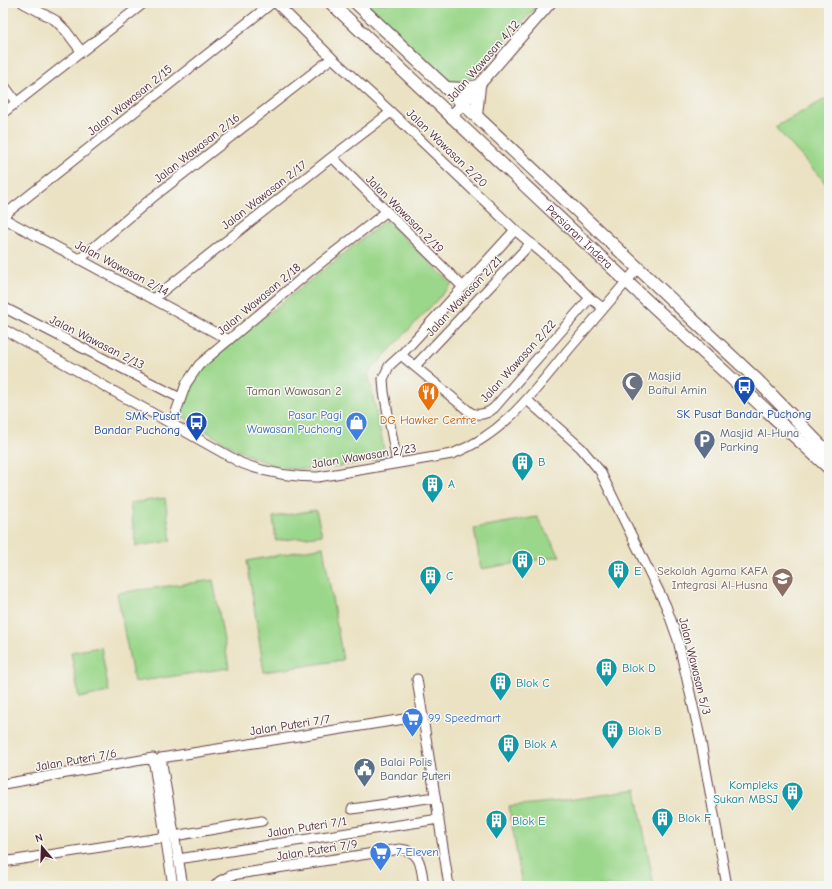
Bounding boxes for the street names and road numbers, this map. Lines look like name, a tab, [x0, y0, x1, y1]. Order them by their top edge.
street label: Jalan Wawasan 4/12	[444, 17, 522, 105]
street label: Jalan Wawasan 2/15	[85, 62, 175, 138]
street label: Jalan Wawasan 2/20	[404, 106, 490, 190]
street label: Jalan Wawasan 2/16	[151, 110, 243, 186]
street label: Jalan Wawasan 2/17	[219, 157, 309, 232]
street label: Jalan Wawasan 2/19	[363, 172, 447, 256]
street label: Persiaran Indera	[543, 202, 616, 272]
street label: Jalan Wawasan 2/14	[73, 237, 171, 299]
street label: Jalan Wawasan 2/21	[423, 253, 505, 339]
street label: Jalan Wawasan 2/18	[215, 260, 303, 338]
street label: Jalan Wawasan 2/13	[47, 312, 147, 372]
street label: Jalan Wawasan 2/22	[477, 317, 559, 405]
street label: Jalan Wawasan 2/23	[311, 441, 417, 471]
street label: Jalan Wawasan 5/3	[676, 616, 714, 716]
street label: Jalan Puteri 7/7	[249, 712, 331, 738]
street label: Jalan Puteri 7/6	[34, 746, 118, 774]
street label: Jalan Puteri 7/1	[266, 814, 348, 840]
street label: Jalan Puteri 7/9	[275, 837, 359, 863]

